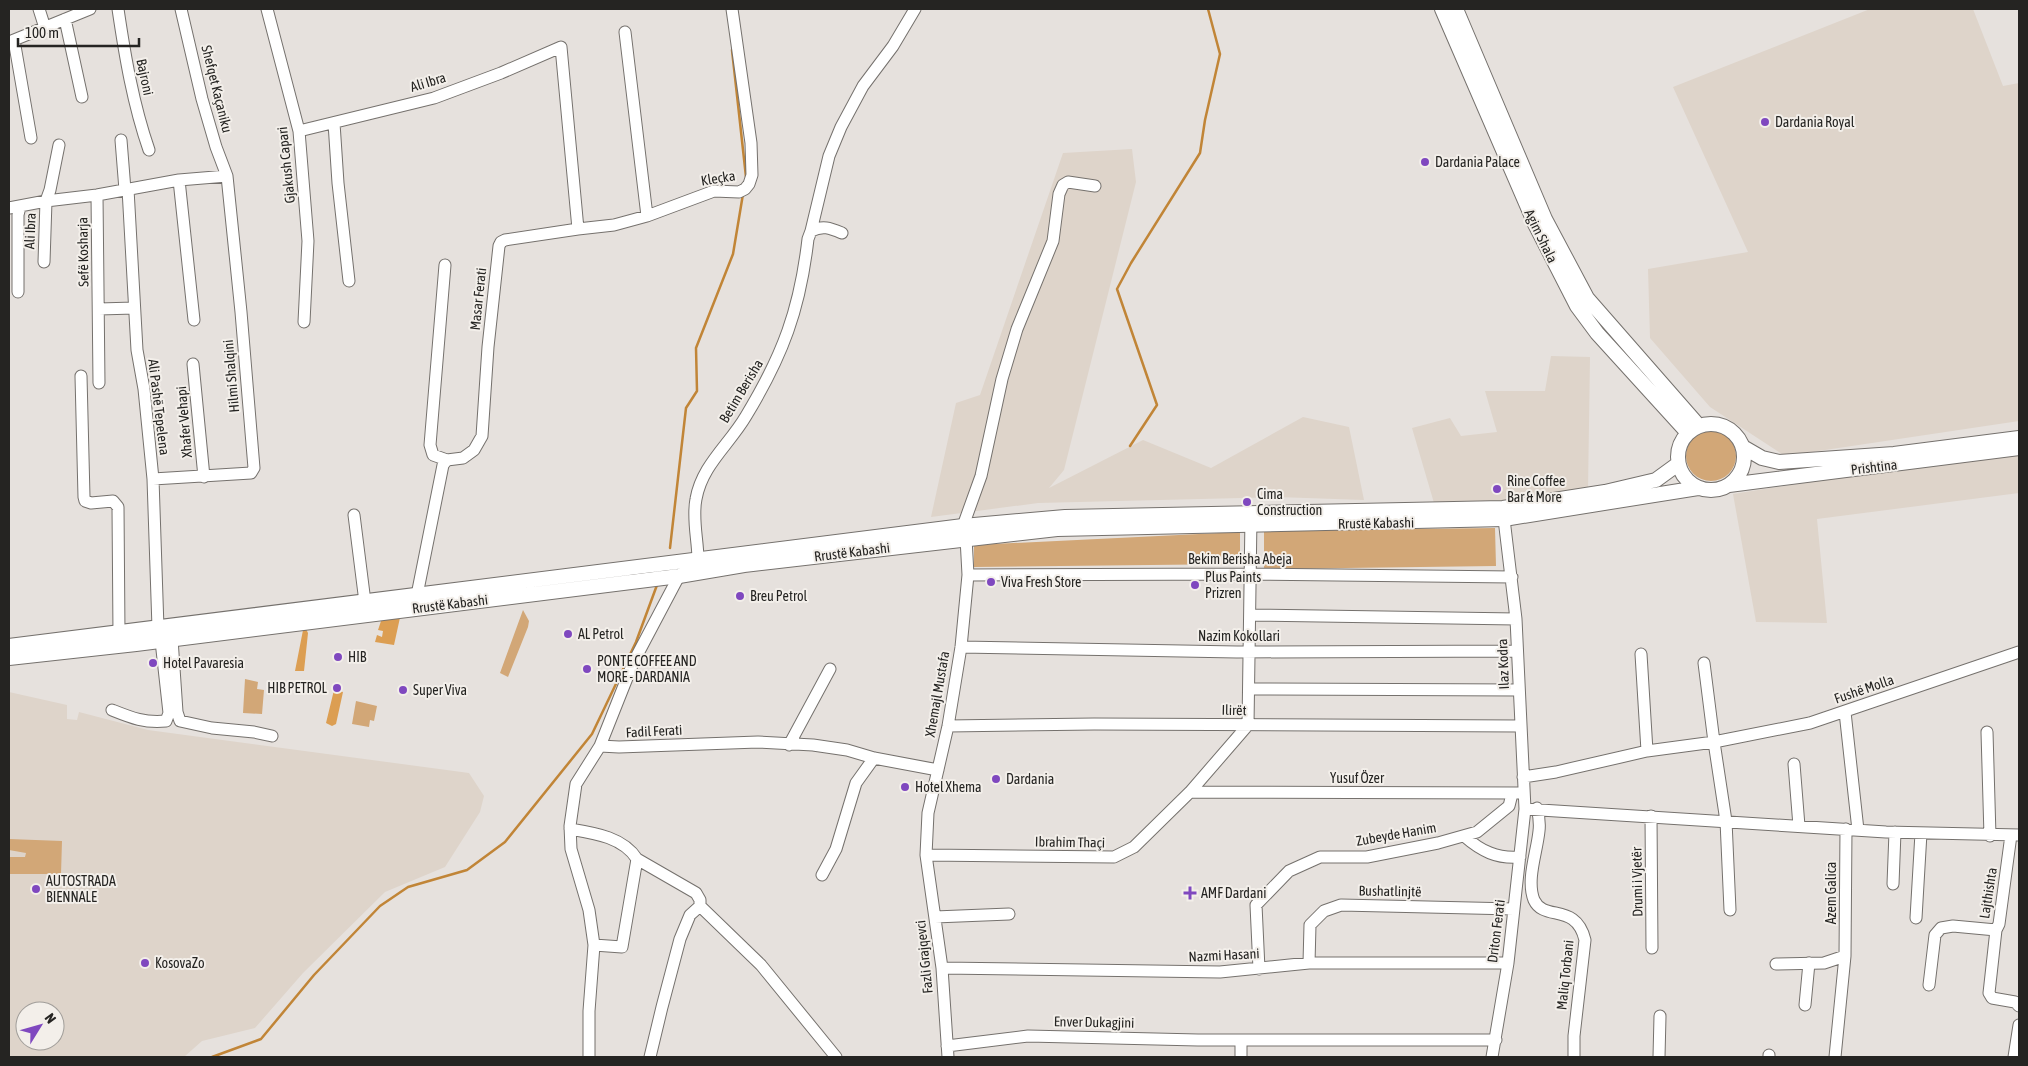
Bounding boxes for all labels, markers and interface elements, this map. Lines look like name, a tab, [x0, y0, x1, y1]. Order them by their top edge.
scale bar	[18, 15, 139, 47]
text: 100 m	[25, 24, 59, 41]
street label: Shefqet Kaçaniku	[198, 44, 236, 134]
street label: Bajroni	[133, 57, 157, 97]
street label: Ali Ibra	[408, 69, 448, 95]
place label: Dardania Royal	[1775, 114, 1855, 130]
marker: Dardania Royal	[1759, 116, 1771, 128]
street label: Gjakush Capari	[274, 126, 298, 204]
place label: Dardania Palace	[1435, 154, 1520, 170]
marker: Dardania Palace	[1419, 156, 1431, 168]
street label: Kleçka	[700, 167, 736, 189]
street label: Agim Shala	[1521, 207, 1561, 265]
street label: Ali Ibra	[21, 213, 39, 249]
street label: Sefë Kosharja	[74, 217, 92, 287]
street label: Masar Ferati	[467, 267, 489, 331]
street label: Hilmi Shalqini	[220, 339, 242, 413]
street label: Betim Berisha	[716, 357, 766, 425]
street label: Ali Pashë Tepelena	[145, 358, 173, 456]
street label: Xhafer Vehapi	[173, 386, 195, 458]
street label: Prishtina	[1850, 456, 1898, 478]
place label: Rine Coffee Bar & More	[1507, 473, 1565, 505]
marker: Rine Coffee Bar & More	[1491, 483, 1503, 495]
place label: Cima Construction	[1257, 486, 1322, 518]
marker: Cima Construction	[1241, 496, 1253, 508]
street label: Rrustë Kabashi	[1338, 514, 1414, 532]
street label: Rrustë Kabashi	[813, 539, 891, 565]
street label: Bekim Berisha Abeja	[1188, 551, 1292, 567]
place label: Plus Paints Prizren	[1205, 569, 1261, 601]
place label: Viva Fresh Store	[1001, 574, 1081, 590]
marker: Viva Fresh Store	[985, 576, 997, 588]
marker: Plus Paints Prizren	[1189, 579, 1201, 591]
place label: Breu Petrol	[750, 588, 808, 604]
marker: Breu Petrol	[734, 590, 746, 602]
street label: Rrustë Kabashi	[411, 591, 489, 617]
place label: AL Petrol	[578, 626, 624, 642]
marker: AL Petrol	[562, 628, 574, 640]
street label: Nazim Kokollari	[1198, 628, 1280, 644]
street label: Ilaz Kodra	[1494, 638, 1512, 690]
place label: HIB	[348, 649, 367, 665]
street label: Xhemajl Mustafa	[922, 650, 952, 738]
marker: HIB	[332, 651, 344, 663]
place label: PONTE COFFEE AND MORE - DARDANIA	[597, 653, 697, 685]
place label: Hotel Pavaresia	[163, 655, 244, 671]
marker: Hotel Pavaresia	[147, 657, 159, 669]
marker: PONTE COFFEE AND MORE - DARDANIA	[581, 663, 593, 675]
street label: Fushë Molla	[1832, 671, 1896, 707]
place label: HIB PETROL	[267, 680, 328, 696]
marker: HIB PETROL	[331, 682, 343, 694]
place label: Super Viva	[413, 682, 467, 698]
marker: Super Viva	[397, 684, 409, 696]
street label: Ilirët	[1221, 702, 1247, 718]
street label: Fadil Ferati	[625, 722, 683, 740]
street label: Yusuf Özer	[1330, 770, 1385, 786]
place label: Dardania	[1006, 771, 1054, 787]
marker: Dardania	[990, 773, 1002, 785]
place label: Hotel Xhema	[915, 779, 982, 795]
marker: Hotel Xhema	[899, 781, 911, 793]
street label: Zubeyde Hanim	[1355, 819, 1437, 849]
street label: Ibrahim Thaçi	[1035, 833, 1105, 851]
street label: Drumi i Vjetër	[1628, 846, 1646, 917]
street label: Azem Galica	[1823, 862, 1839, 924]
street label: Lajthishta	[1976, 866, 2000, 920]
place label: AUTOSTRADA BIENNALE	[46, 873, 116, 905]
street label: Bushatlinjtë	[1358, 882, 1422, 900]
marker: AUTOSTRADA BIENNALE	[30, 883, 42, 895]
place label: AMF Dardani	[1201, 885, 1266, 901]
marker: AMF Dardani	[1183, 886, 1197, 900]
street label: Driton Ferati	[1484, 898, 1508, 964]
street label: Fazli Grajqevci	[912, 920, 936, 994]
street label: Maliq Torbani	[1553, 939, 1577, 1011]
street label: Nazmi Hasani	[1188, 945, 1260, 965]
place label: KosovaZo	[155, 955, 205, 971]
marker: KosovaZo	[139, 957, 151, 969]
north arrow	[15, 1001, 65, 1051]
text: N	[42, 1010, 59, 1026]
street label: Enver Dukagjini	[1054, 1013, 1134, 1031]

